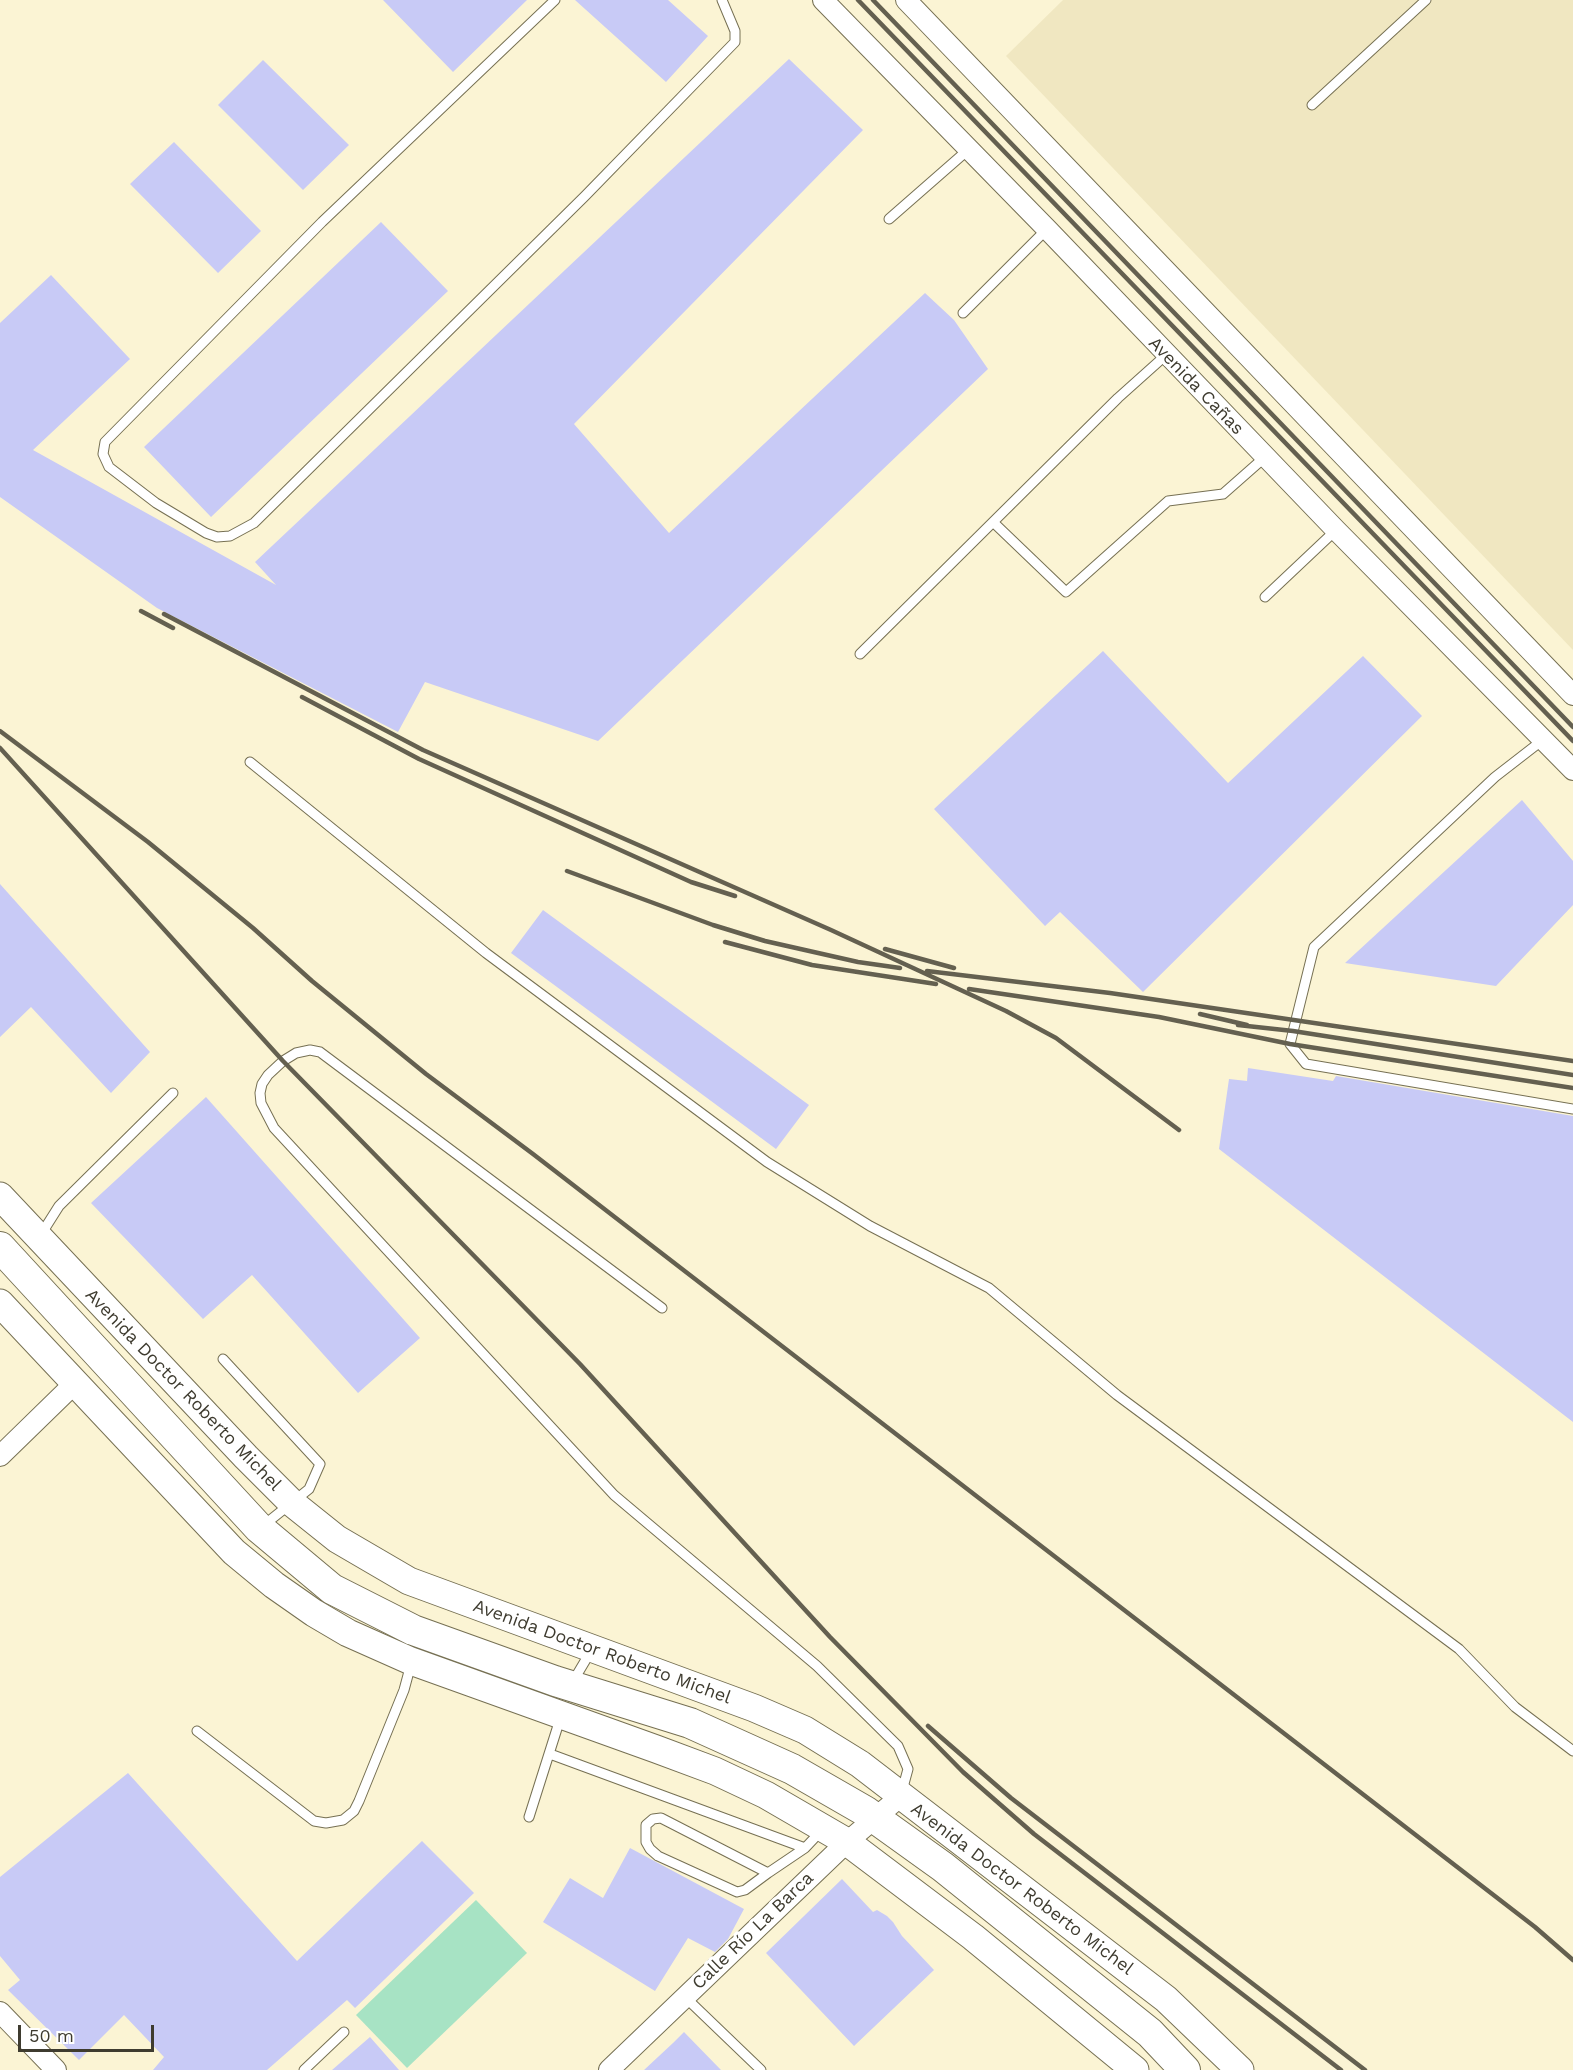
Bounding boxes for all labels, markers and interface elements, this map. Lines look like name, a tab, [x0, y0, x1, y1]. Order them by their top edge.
street label: Avenida Cañas	[1144, 332, 1248, 440]
street label: Avenida Doctor Roberto Michel	[80, 1284, 286, 1496]
street label: Avenida Doctor Roberto Michel	[470, 1595, 734, 1709]
street label: Avenida Doctor Roberto Michel	[907, 1798, 1137, 1980]
street label: Calle Río La Barca	[688, 1868, 818, 1994]
scale bar	[21, 2013, 158, 2051]
text: 50 m	[29, 2025, 74, 2046]

